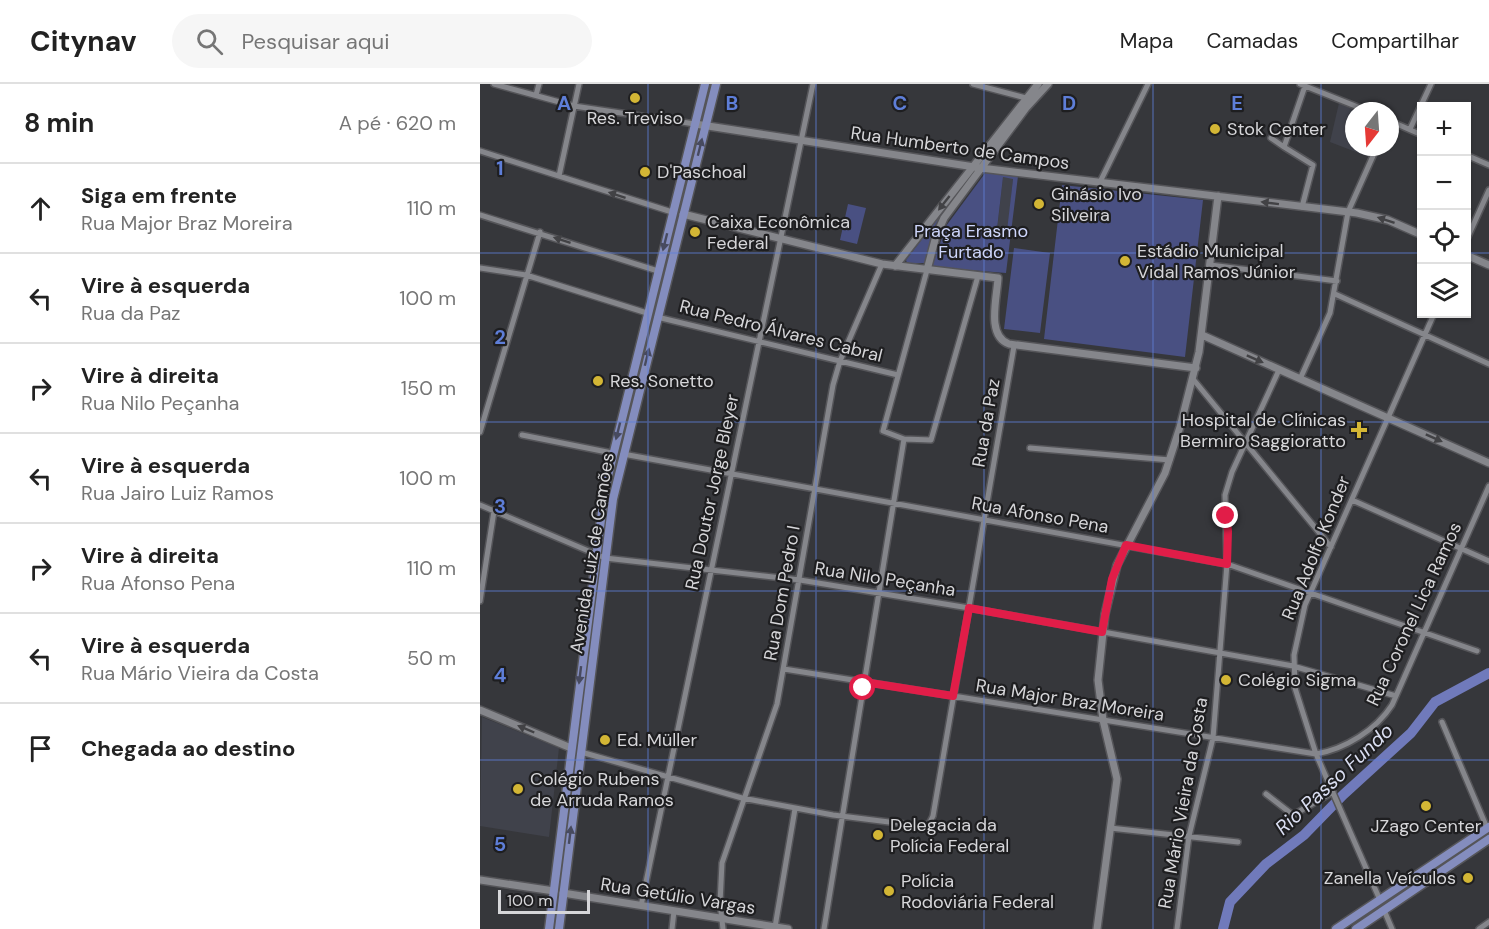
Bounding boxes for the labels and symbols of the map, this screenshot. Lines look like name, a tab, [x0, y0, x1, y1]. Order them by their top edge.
text: A	[557, 90, 571, 116]
text: B	[726, 90, 738, 116]
text: C	[893, 90, 907, 116]
text: D	[1062, 90, 1076, 116]
text: E	[1231, 90, 1243, 116]
marker: Res. Treviso	[628, 91, 642, 105]
north arrow	[1345, 102, 1399, 156]
place label: Res. Treviso	[587, 106, 683, 130]
place label: Stok Center	[1227, 117, 1326, 141]
street label: Rua Humberto de Campos	[849, 121, 1071, 175]
marker: Stok Center	[1208, 122, 1222, 136]
one-way arrow	[696, 138, 706, 157]
text: 1	[496, 155, 504, 181]
place label: D'Paschoal	[657, 160, 746, 184]
marker: D'Paschoal	[638, 165, 652, 179]
place label: Ginásio Ivo Silveira	[1051, 182, 1142, 227]
one-way arrow	[608, 189, 626, 199]
one-way arrow	[938, 196, 950, 211]
marker: Ginásio Ivo Silveira	[1032, 197, 1046, 211]
one-way arrow	[1260, 198, 1279, 207]
place label: Caixa Econômica Federal	[707, 210, 850, 255]
one-way arrow	[1377, 215, 1395, 224]
park label: Praça Erasmo Furtado	[914, 219, 1028, 264]
marker: Caixa Econômica Federal	[688, 225, 702, 239]
one-way arrow	[660, 233, 670, 251]
one-way arrow	[553, 235, 571, 244]
place label: Estádio Municipal Vidal Ramos Júnior	[1137, 239, 1296, 284]
marker: Estádio Municipal Vidal Ramos Júnior	[1118, 254, 1132, 268]
street label: Rua Pedro Álvares Cabral	[677, 294, 885, 368]
text: 2	[494, 324, 506, 350]
one-way arrow	[643, 348, 653, 366]
one-way arrow	[1247, 354, 1265, 364]
place label: Res. Sonetto	[610, 369, 714, 393]
marker: Res. Sonetto	[591, 374, 605, 388]
street label: Rua da Paz	[966, 377, 1006, 469]
street label: Rua Doutor Jorge Bleyer	[680, 392, 745, 592]
place label: Hospital de Clínicas Bermiro Saggioratto	[1180, 408, 1346, 453]
marker: Hospital de Clínicas Bermiro Saggioratto	[1350, 421, 1368, 439]
one-way arrow	[612, 422, 622, 440]
one-way arrow	[1425, 433, 1443, 443]
street label: Avenida Luiz de Camões	[564, 451, 620, 655]
street label: Rua Adolfo Konder	[1276, 472, 1356, 624]
street label: Rua Afonso Pena	[970, 491, 1110, 539]
text: 3	[494, 493, 506, 519]
route end	[1212, 502, 1238, 528]
street label: Rua Coronel Lica Ramos	[1361, 518, 1467, 710]
street label: Rua Dom Pedro I	[758, 524, 806, 662]
street label: Rua Nilo Peçanha	[813, 556, 957, 602]
text: 4	[494, 662, 507, 688]
one-way arrow	[576, 666, 585, 685]
place label: Colégio Sigma	[1238, 668, 1356, 692]
street label: Rua Major Braz Moreira	[974, 673, 1166, 727]
marker: Colégio Sigma	[1219, 673, 1233, 687]
route start	[849, 674, 875, 700]
street label: Rua Mário Vieira da Costa	[1153, 696, 1213, 910]
water label: Rio Passo Fundo	[1269, 718, 1399, 840]
one-way arrow	[516, 724, 534, 734]
place label: Ed. Müller	[617, 728, 698, 752]
marker: Ed. Müller	[598, 733, 612, 747]
place label: Colégio Rubens de Arruda Ramos	[530, 767, 674, 812]
marker: Colégio Rubens de Arruda Ramos	[511, 782, 525, 796]
marker: JZago Center	[1419, 799, 1433, 813]
place label: Delegacia da Polícia Federal	[890, 813, 1009, 858]
place label: JZago Center	[1371, 814, 1482, 838]
one-way arrow	[566, 825, 575, 844]
marker: Delegacia da Polícia Federal	[871, 828, 885, 842]
text: 5	[494, 831, 506, 857]
place label: Zanella Veículos	[1324, 866, 1456, 890]
place label: Polícia Rodoviária Federal	[901, 869, 1054, 914]
marker: Zanella Veículos	[1461, 871, 1475, 885]
street label: Rua Getúlio Vargas	[599, 872, 757, 920]
marker: Polícia Rodoviária Federal	[882, 884, 896, 898]
scale bar	[498, 887, 590, 914]

